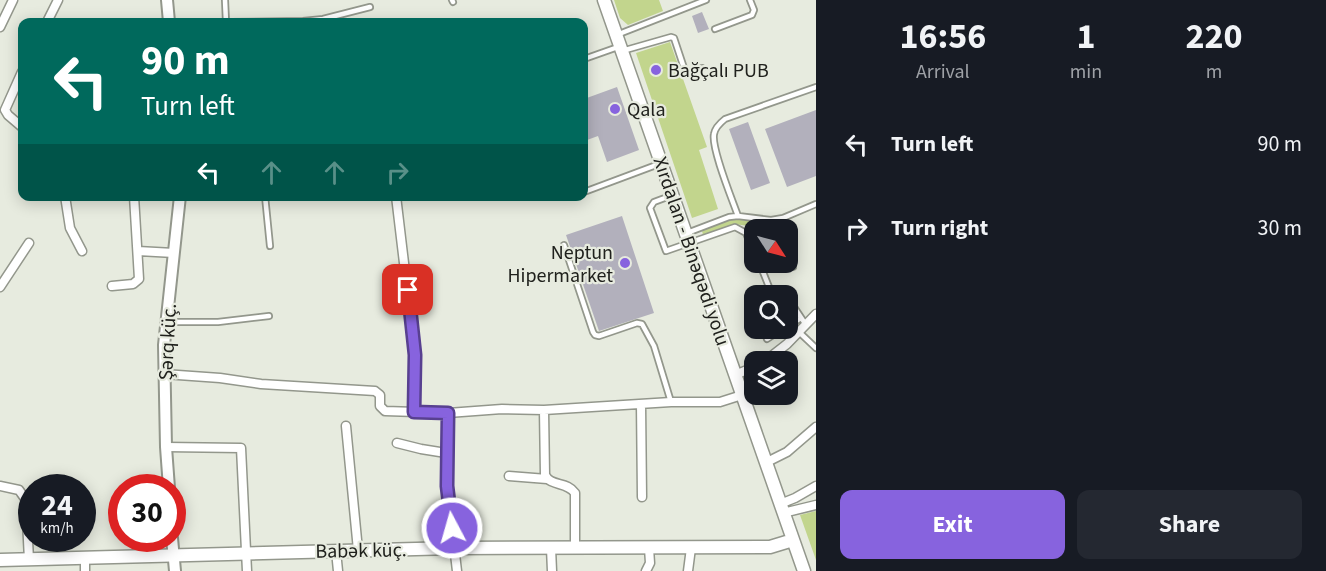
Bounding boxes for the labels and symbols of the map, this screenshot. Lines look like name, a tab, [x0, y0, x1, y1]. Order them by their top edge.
place label: Bağçalı PUB	[668, 57, 769, 85]
marker: Bağçalı PUB	[649, 63, 663, 77]
place label: Qala	[627, 96, 666, 124]
marker: Qala	[608, 102, 622, 116]
street label: Xırdalan - Binəqədi yolu	[646, 153, 737, 350]
north arrow	[744, 219, 798, 273]
place label: Neptun Hipermarket	[507, 239, 613, 290]
marker: Neptun Hipermarket	[618, 256, 632, 270]
pin	[382, 264, 433, 315]
street label: Şərq küç.	[152, 303, 184, 381]
speed limit sign: 30	[108, 474, 186, 552]
position arrow	[420, 496, 484, 560]
street label: Babək küç.	[315, 536, 407, 566]

